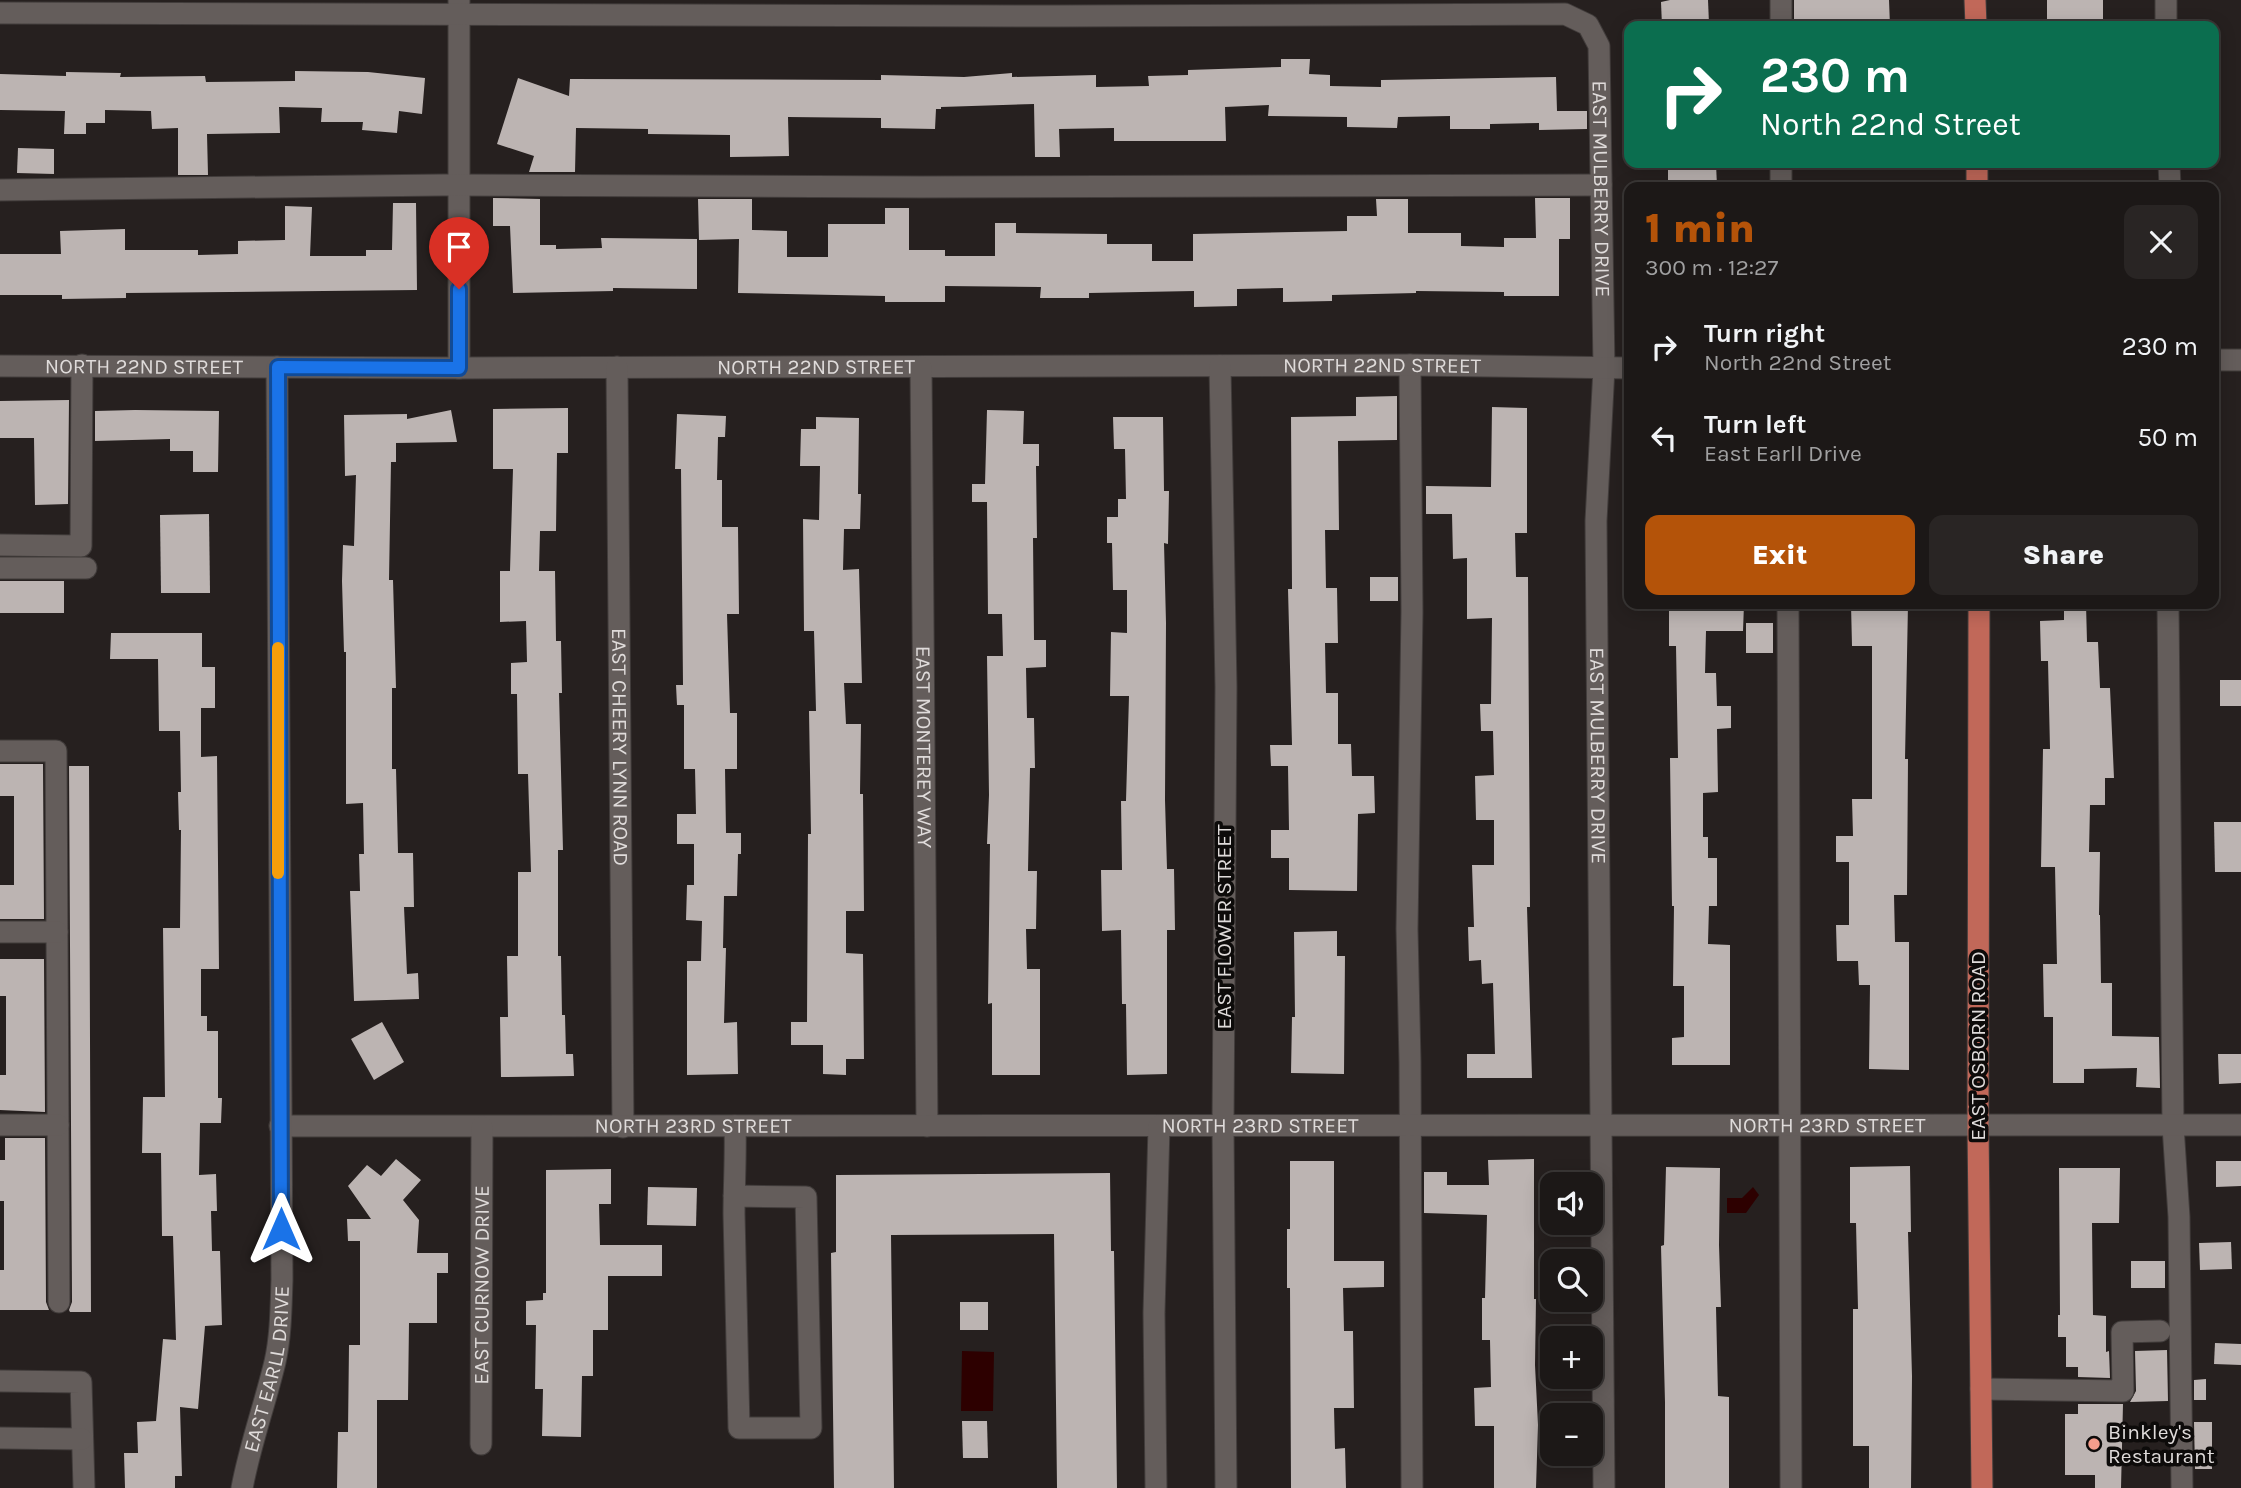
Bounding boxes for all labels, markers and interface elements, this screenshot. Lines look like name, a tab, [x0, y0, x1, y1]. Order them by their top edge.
text: 230 m	[1760, 47, 1910, 104]
icon: right	[1645, 49, 1736, 140]
street label: EAST MULBERRY DRIVE	[1588, 80, 1615, 297]
text: North 22nd Street	[1760, 106, 2021, 143]
text: 1 min	[1645, 203, 1755, 253]
button: close	[2124, 205, 2198, 279]
pin	[429, 217, 489, 289]
icon: arrive	[440, 228, 478, 266]
text: 300 m · 12:27	[1645, 254, 1778, 281]
text: Turn right	[1704, 318, 1825, 349]
icon: right	[1645, 328, 1683, 366]
text: 230 m	[2122, 331, 2198, 362]
text: North 22nd Street	[1704, 349, 1891, 376]
street label: NORTH 22ND STREET	[1283, 353, 1482, 378]
street label: NORTH 22ND STREET	[45, 354, 244, 379]
street label: NORTH 22ND STREET	[717, 355, 916, 379]
text: Turn left	[1704, 409, 1806, 440]
icon: left	[1645, 419, 1683, 457]
text: 50 m	[2137, 422, 2198, 453]
text: East Earll Drive	[1704, 440, 1862, 467]
button: Exit	[1645, 515, 1915, 595]
button: Share	[1929, 515, 2198, 595]
street label: EAST CHEERY LYNN ROAD	[607, 628, 633, 866]
street label: EAST MONTEREY WAY	[911, 646, 937, 849]
street label: EAST MULBERRY DRIVE	[1585, 647, 1611, 864]
street label: EAST FLOWER STREET	[1212, 824, 1236, 1030]
street label: EAST OSBORN ROAD	[1966, 951, 1990, 1141]
street label: NORTH 23RD STREET	[1162, 1113, 1359, 1138]
street label: NORTH 23RD STREET	[1729, 1113, 1926, 1137]
street label: NORTH 23RD STREET	[595, 1114, 792, 1138]
map controls	[1540, 1172, 1603, 1466]
button: sound	[1540, 1172, 1603, 1235]
street label: EAST CURNOW DRIVE	[469, 1185, 494, 1385]
position arrow	[244, 1192, 318, 1266]
button: search	[1540, 1249, 1603, 1312]
street label: EAST EARLL DRIVE	[239, 1285, 294, 1455]
button: +	[1540, 1326, 1603, 1389]
button: −	[1540, 1403, 1603, 1466]
place label: Binkley's Restaurant	[2108, 1420, 2215, 1468]
marker: Binkley's Restaurant	[2086, 1436, 2102, 1452]

